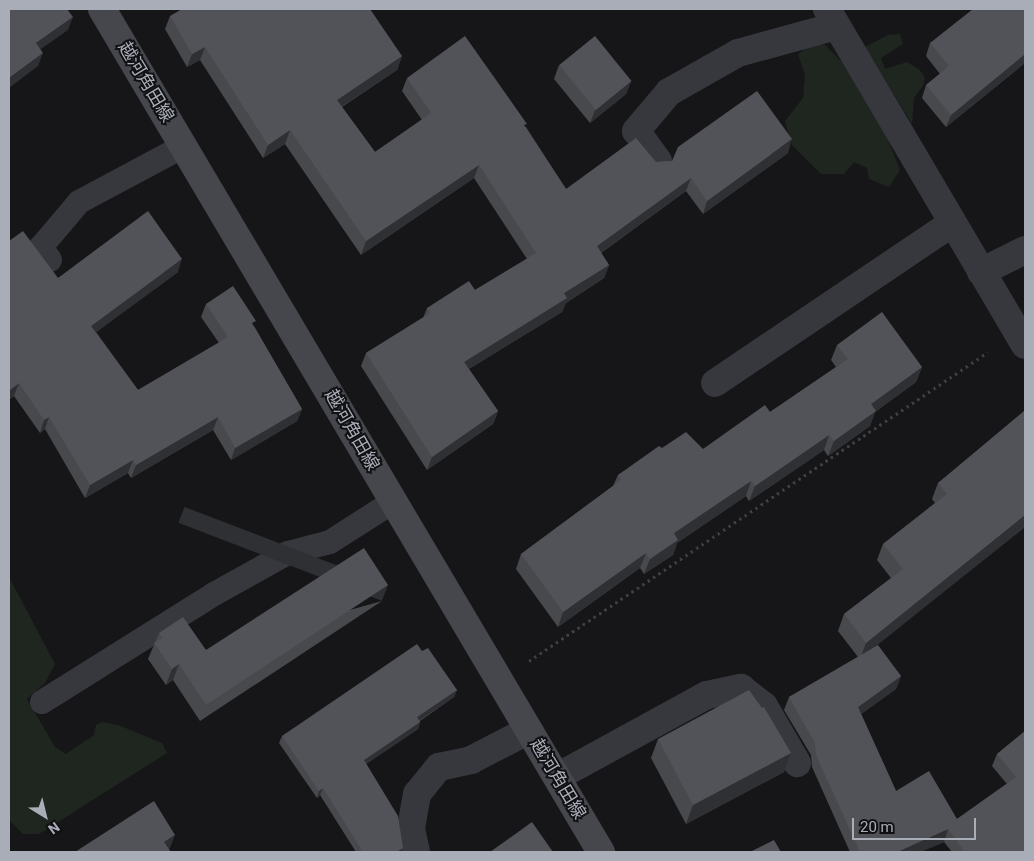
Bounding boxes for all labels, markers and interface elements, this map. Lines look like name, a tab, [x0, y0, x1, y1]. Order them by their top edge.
street label: 越河角田線	[114, 38, 178, 126]
street label: 越河角田線	[320, 386, 384, 474]
street label: 越河角田線	[526, 735, 590, 823]
north arrow	[20, 791, 70, 841]
scale bar	[854, 808, 978, 840]
text: 20 m	[860, 818, 894, 836]
text: N	[45, 819, 63, 838]

